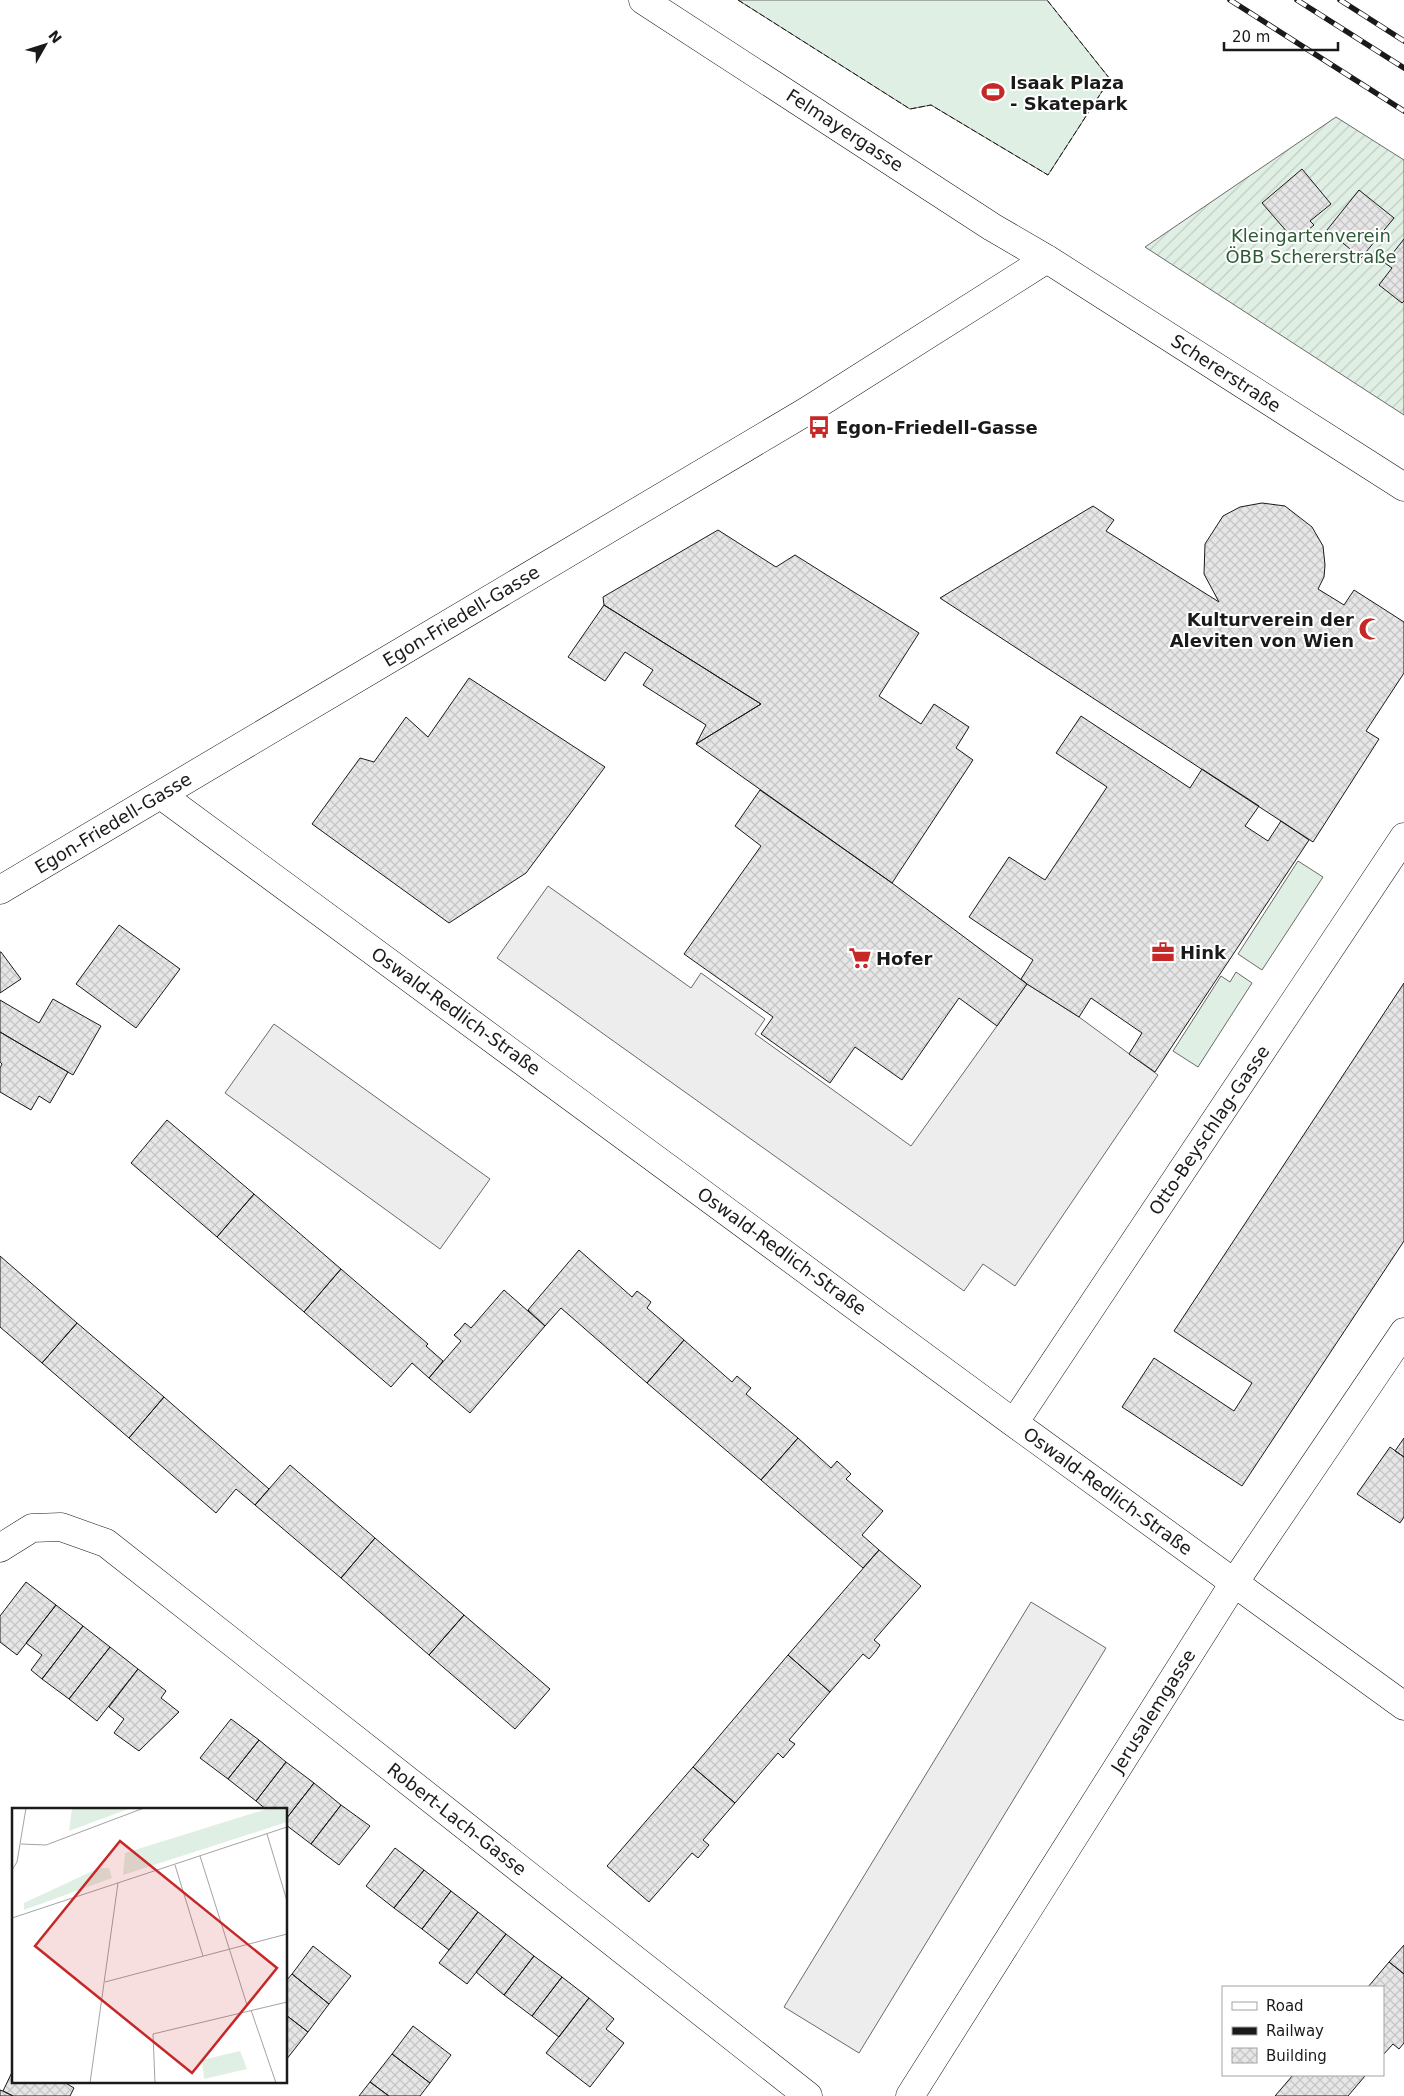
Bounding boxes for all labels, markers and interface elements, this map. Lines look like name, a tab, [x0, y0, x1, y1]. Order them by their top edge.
north arrow	[20, 20, 70, 70]
scale bar	[1224, 20, 1338, 52]
text: N	[45, 27, 65, 46]
text: 20 m	[1232, 28, 1270, 46]
place label: Isaak Plaza - Skatepark	[1010, 72, 1129, 114]
sports icon: Isaak Plaza - Skatepark	[980, 79, 1006, 105]
street label: Felmayergasse	[783, 84, 907, 176]
park label: Kleingartenverein ÖBB Schererstraße	[1225, 225, 1397, 267]
street label: Schererstraße	[1167, 330, 1285, 416]
bus stop icon: Egon-Friedell-Gasse	[806, 414, 832, 440]
place label: Egon-Friedell-Gasse	[836, 417, 1038, 438]
street label: Egon-Friedell-Gasse	[379, 561, 543, 671]
place label: Kulturverein der Aleviten von Wien	[1170, 609, 1354, 651]
mosque icon: Kulturverein der Aleviten von Wien	[1357, 616, 1383, 642]
street label: Egon-Friedell-Gasse	[31, 768, 195, 878]
office icon: Hink	[1150, 939, 1176, 965]
place label: Hink	[1180, 942, 1227, 963]
street label: Oswald-Redlich-Straße	[367, 943, 545, 1079]
supermarket icon: Hofer	[847, 945, 873, 971]
place label: Hofer	[876, 948, 932, 969]
street label: Otto-Beyschlag-Gasse	[1144, 1041, 1274, 1219]
street label: Oswald-Redlich-Straße	[693, 1183, 871, 1319]
street label: Oswald-Redlich-Straße	[1019, 1423, 1197, 1559]
street label: Jerusalemgasse	[1106, 1645, 1199, 1777]
street label: Robert-Lach-Gasse	[383, 1758, 531, 1880]
inset map	[12, 1808, 288, 2084]
legend	[1222, 1986, 1384, 2076]
text: Road	[1266, 1997, 1304, 2015]
text: Railway	[1266, 2022, 1324, 2040]
text: Building	[1266, 2047, 1327, 2065]

